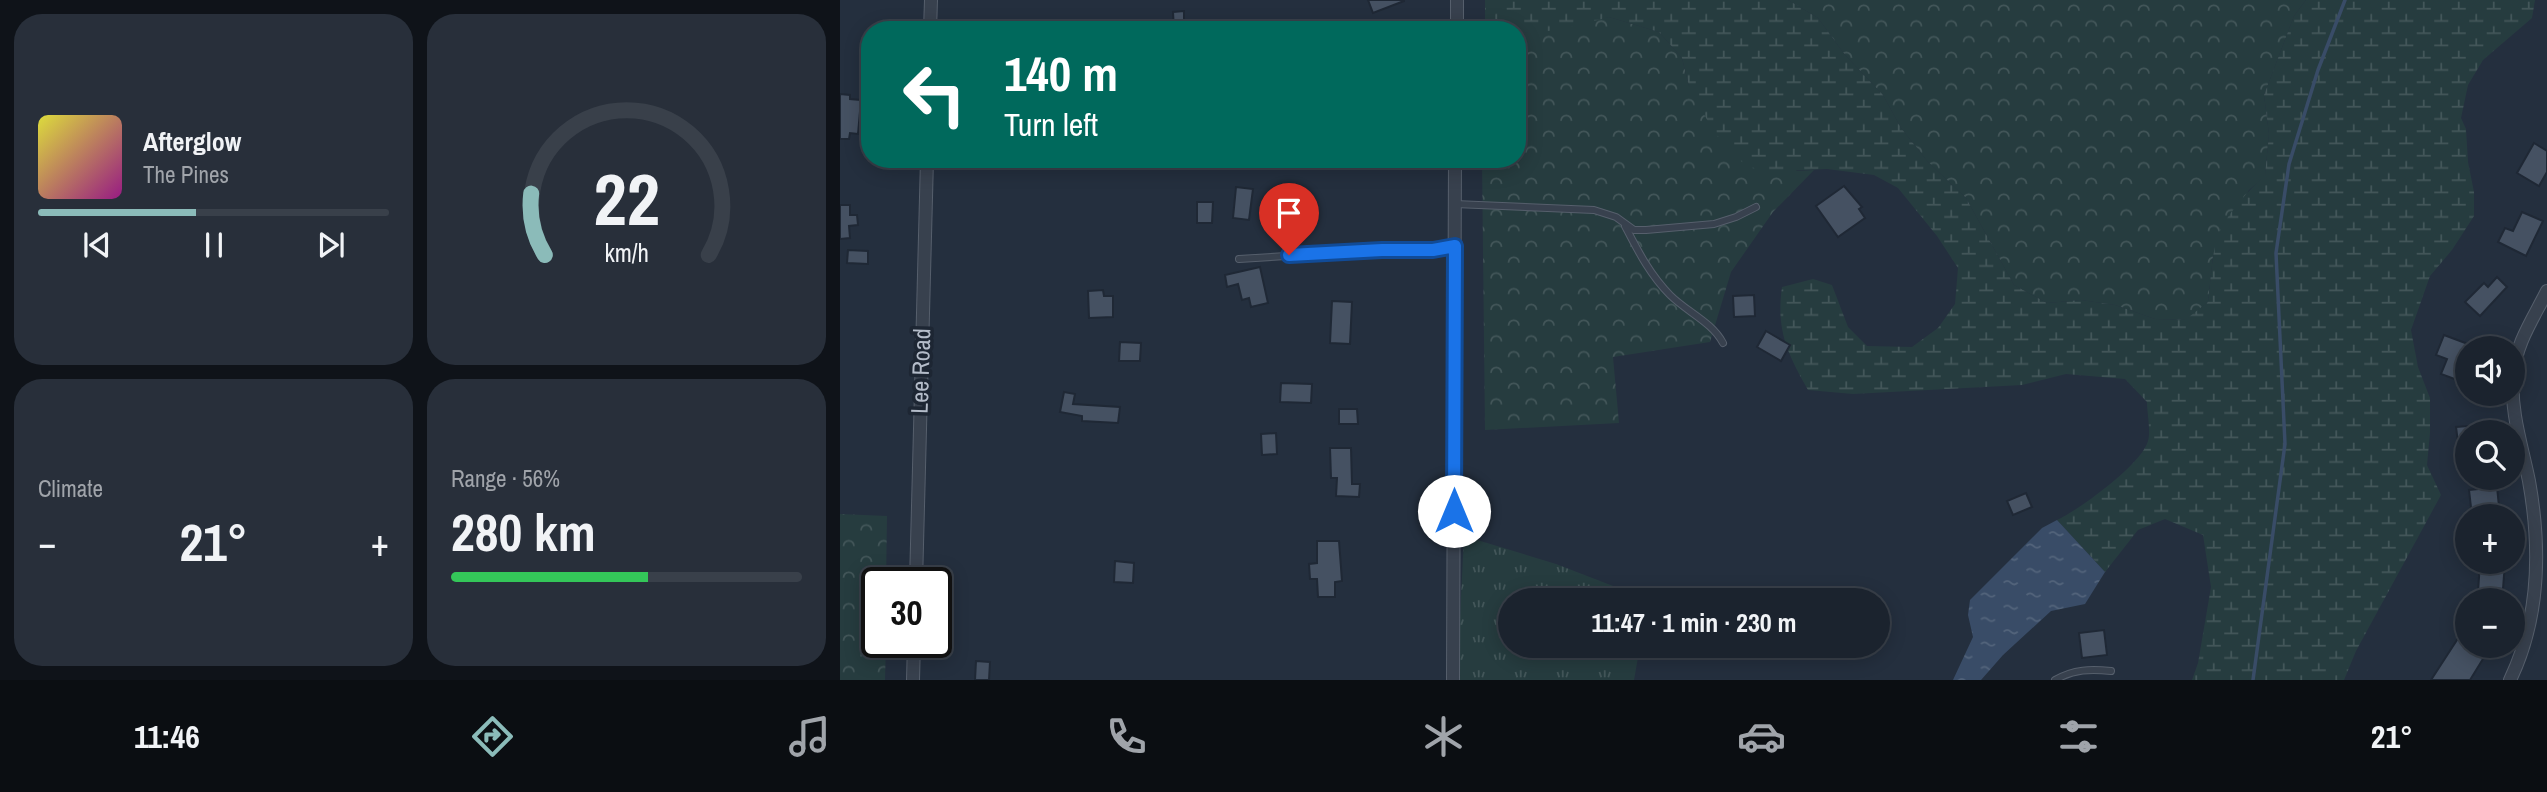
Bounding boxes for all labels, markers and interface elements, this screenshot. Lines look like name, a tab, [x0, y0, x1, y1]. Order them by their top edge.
text: 140 m	[1004, 40, 1118, 106]
icon: left	[889, 49, 980, 140]
text: Turn left	[1004, 103, 1098, 146]
text: Afterglow	[143, 124, 241, 159]
text: 22	[593, 151, 660, 249]
text: The Pines	[143, 159, 229, 190]
pin	[1259, 183, 1319, 255]
icon: arrive	[1270, 194, 1308, 232]
icon: previous	[78, 226, 116, 264]
icon: pause	[195, 226, 233, 264]
icon: next	[312, 226, 350, 264]
text: km/h	[604, 236, 649, 270]
street label: Lee Road	[903, 328, 937, 414]
map controls	[2455, 336, 2525, 658]
button: sound	[2455, 336, 2525, 406]
button: search	[2455, 420, 2525, 490]
text: Range · 56%	[451, 463, 560, 494]
text: Climate	[38, 473, 103, 504]
position arrow	[1417, 474, 1491, 548]
text: 280 km	[451, 497, 596, 567]
button: +	[2455, 504, 2525, 574]
text: 21°	[179, 507, 248, 577]
text: −	[38, 517, 56, 568]
text: +	[371, 517, 389, 568]
speed limit sign: 30	[861, 567, 952, 658]
button: −	[2455, 588, 2525, 658]
text: 11:47 · 1 min · 230 m	[1591, 605, 1797, 640]
icon: directions	[468, 712, 517, 761]
icon: music	[785, 712, 834, 761]
icon: phone	[1102, 712, 1151, 761]
icon: climate	[1419, 712, 1468, 761]
icon: car	[1737, 712, 1786, 761]
icon: filters	[2054, 712, 2103, 761]
text: 11:46	[134, 715, 200, 758]
text: 21°	[2371, 715, 2413, 758]

